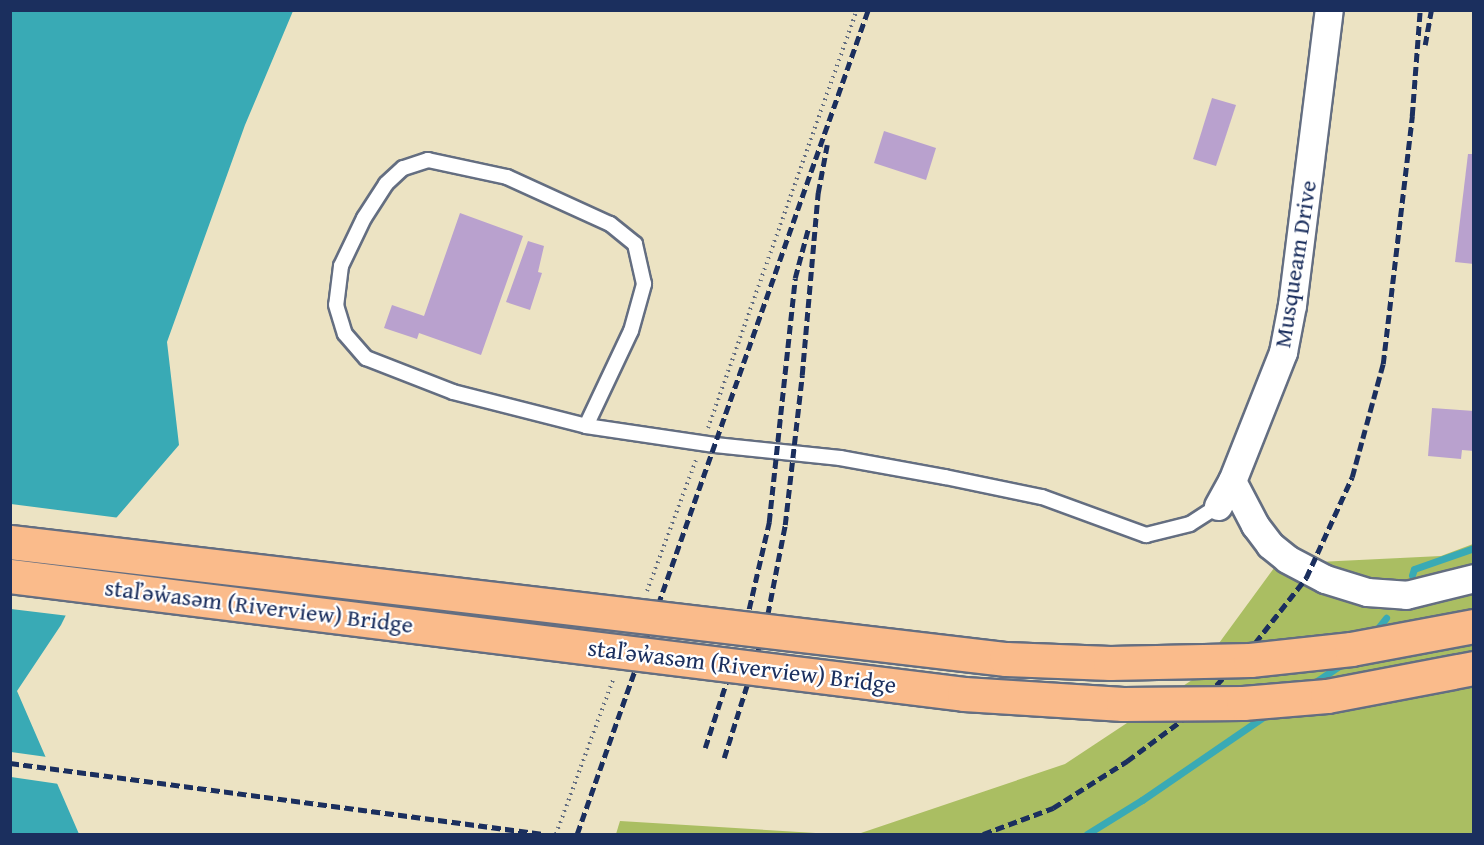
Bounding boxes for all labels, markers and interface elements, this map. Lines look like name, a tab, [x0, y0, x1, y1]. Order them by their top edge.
street label: Musqueam Drive	[1268, 178, 1322, 350]
street label: stal̕əw̓asəm (Riverview) Bridge	[103, 573, 415, 639]
street label: stal̕əw̓asəm (Riverview) Bridge	[586, 633, 898, 699]

